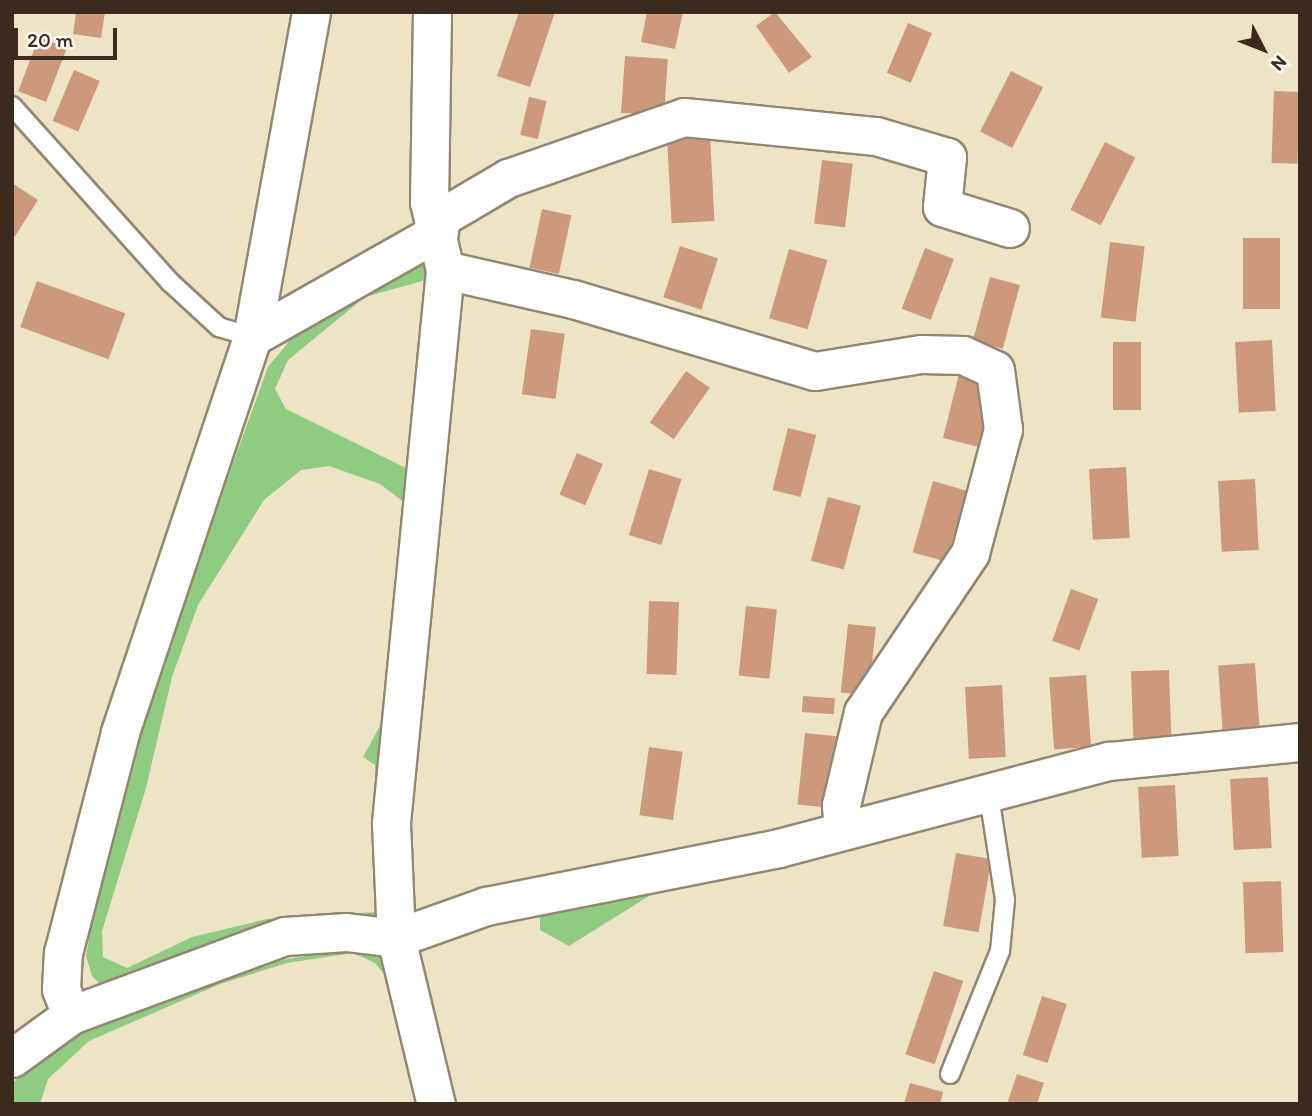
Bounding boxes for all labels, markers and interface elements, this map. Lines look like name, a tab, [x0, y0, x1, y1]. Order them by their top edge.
scale bar	[18, 14, 121, 58]
north arrow	[1228, 14, 1298, 84]
text: 20 m	[27, 27, 73, 52]
text: N	[1266, 51, 1292, 76]

